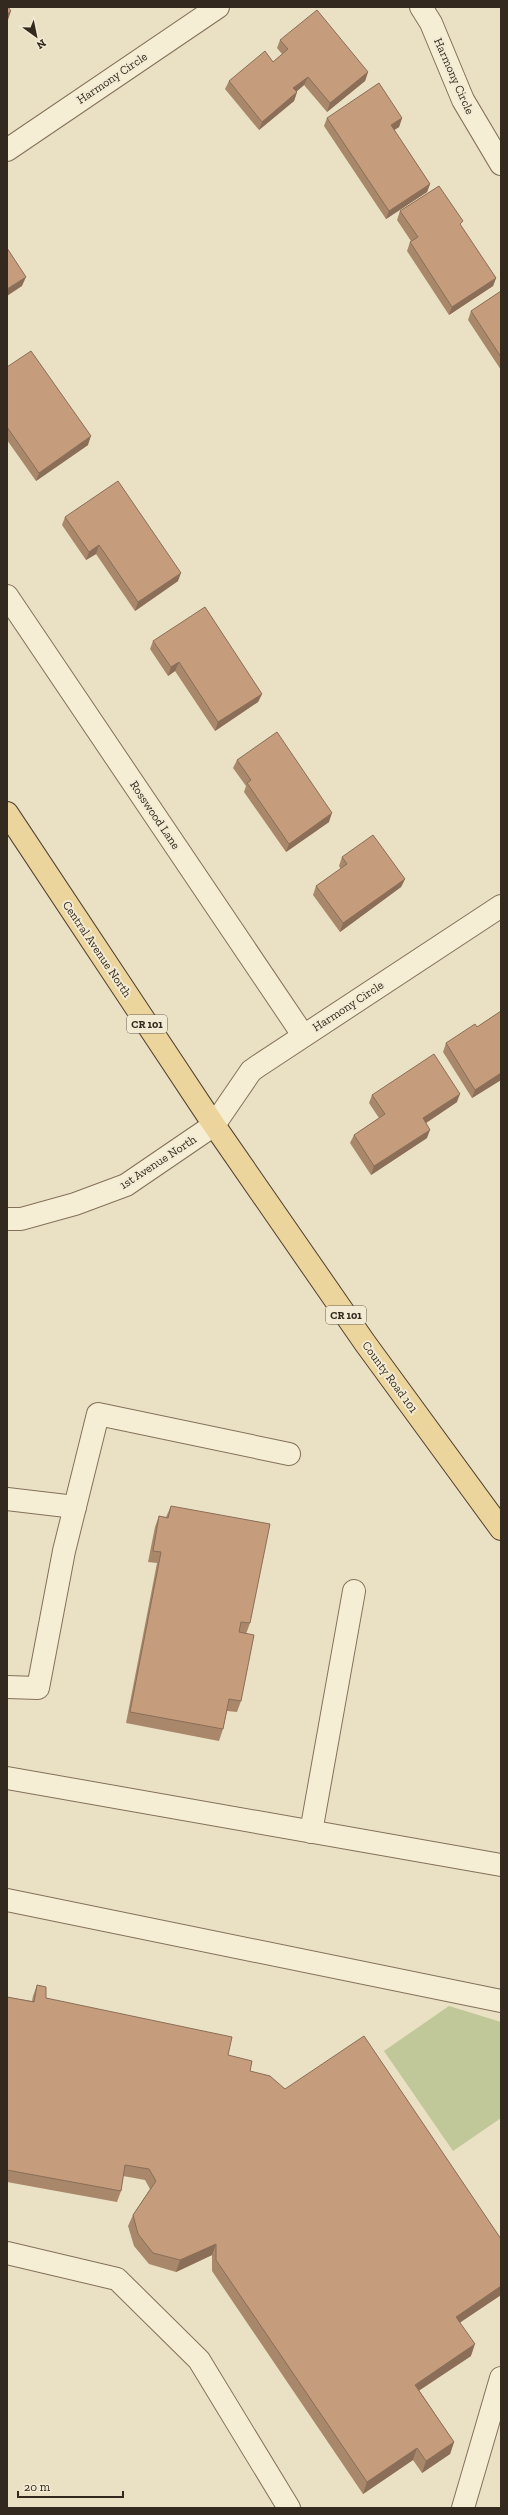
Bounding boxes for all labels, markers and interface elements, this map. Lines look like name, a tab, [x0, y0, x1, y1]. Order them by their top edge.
north arrow	[16, 16, 56, 56]
text: N	[34, 36, 48, 52]
street label: Harmony Circle	[431, 36, 477, 117]
street label: Harmony Circle	[74, 49, 150, 107]
street label: Rosswood Lane	[127, 778, 183, 852]
street label: Central Avenue North	[60, 898, 134, 1000]
street label: Harmony Circle	[310, 978, 386, 1034]
road number: CR 101	[127, 1015, 167, 1033]
street label: 1st Avenue North	[117, 1132, 199, 1192]
road number: CR 101	[326, 1306, 366, 1324]
street label: County Road 101	[359, 1338, 421, 1416]
scale bar	[18, 2473, 123, 2499]
text: 20 m	[24, 2480, 51, 2494]

